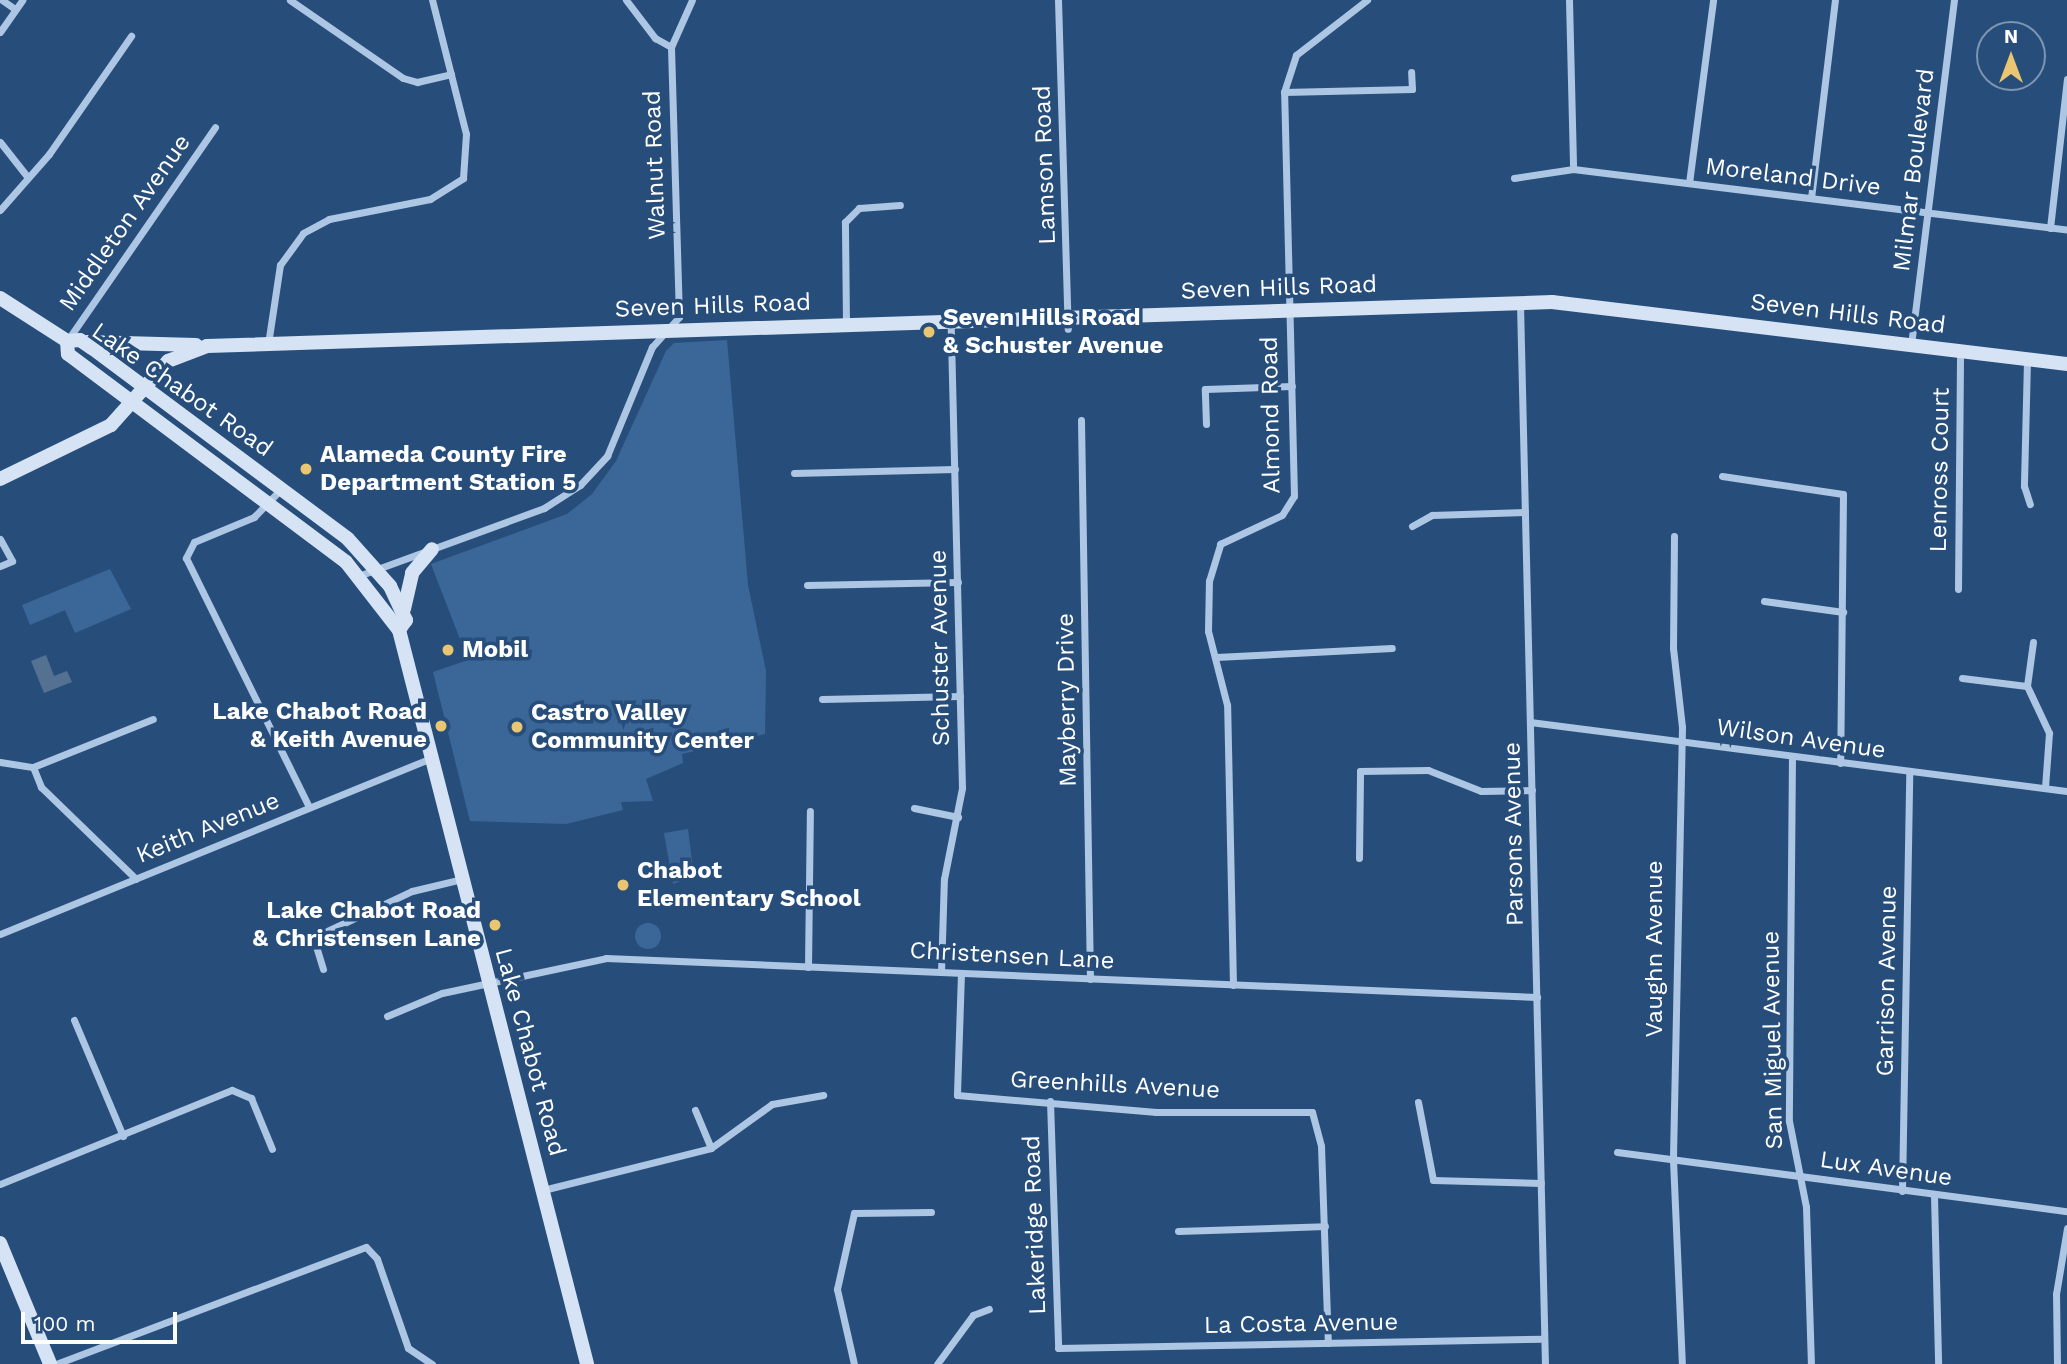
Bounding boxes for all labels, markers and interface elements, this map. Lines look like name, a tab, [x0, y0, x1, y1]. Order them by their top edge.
north arrow	[1976, 21, 2046, 91]
text: N	[2004, 25, 2018, 48]
street label: Milmar Boulevard	[1887, 67, 1941, 273]
street label: Lamson Road	[1028, 85, 1062, 245]
street label: Walnut Road	[638, 90, 672, 240]
street label: Middleton Avenue	[53, 129, 197, 317]
street label: Moreland Drive	[1704, 152, 1882, 202]
street label: Seven Hills Road	[1180, 270, 1378, 306]
street label: Seven Hills Road	[614, 288, 812, 324]
street label: Seven Hills Road	[1749, 288, 1947, 340]
place label: Seven Hills Road & Schuster Avenue	[943, 304, 1164, 360]
street label: Lake Chabot Road	[86, 317, 278, 463]
marker: Seven Hills Road & Schuster Avenue	[921, 324, 937, 340]
street label: Almond Road	[1255, 336, 1287, 494]
street label: Lenross Court	[1924, 387, 1956, 553]
place label: Alameda County Fire Department Station 5	[320, 441, 576, 497]
marker: Alameda County Fire Department Station 5	[298, 461, 314, 477]
street label: Schuster Avenue	[924, 549, 956, 747]
street label: Mayberry Drive	[1051, 613, 1083, 787]
place label: Mobil	[462, 636, 528, 664]
marker: Mobil	[440, 642, 456, 658]
place label: Lake Chabot Road & Keith Avenue	[212, 698, 427, 754]
place label: Castro Valley Community Center	[531, 699, 754, 755]
street label: Wilson Avenue	[1714, 713, 1888, 765]
marker: Lake Chabot Road & Keith Avenue	[433, 718, 449, 734]
marker: Castro Valley Community Center	[509, 719, 525, 735]
street label: Parsons Avenue	[1498, 741, 1530, 927]
street label: Keith Avenue	[132, 786, 284, 870]
place label: Chabot Elementary School	[637, 857, 861, 913]
street label: Vaughn Avenue	[1641, 860, 1669, 1038]
marker: Chabot Elementary School	[615, 877, 631, 893]
street label: Garrison Avenue	[1871, 885, 1903, 1077]
place label: Lake Chabot Road & Christensen Lane	[253, 897, 481, 953]
marker: Lake Chabot Road & Christensen Lane	[487, 917, 503, 933]
street label: San Miguel Avenue	[1757, 930, 1789, 1150]
street label: Christensen Lane	[909, 936, 1115, 976]
street label: Lake Chabot Road	[488, 945, 572, 1159]
street label: Greenhills Avenue	[1009, 1065, 1221, 1105]
street label: Lakeridge Road	[1017, 1135, 1053, 1315]
street label: Lux Avenue	[1817, 1145, 1955, 1193]
scale bar	[24, 1298, 180, 1342]
street label: La Costa Avenue	[1203, 1308, 1399, 1340]
text: 100 m	[34, 1311, 96, 1336]

